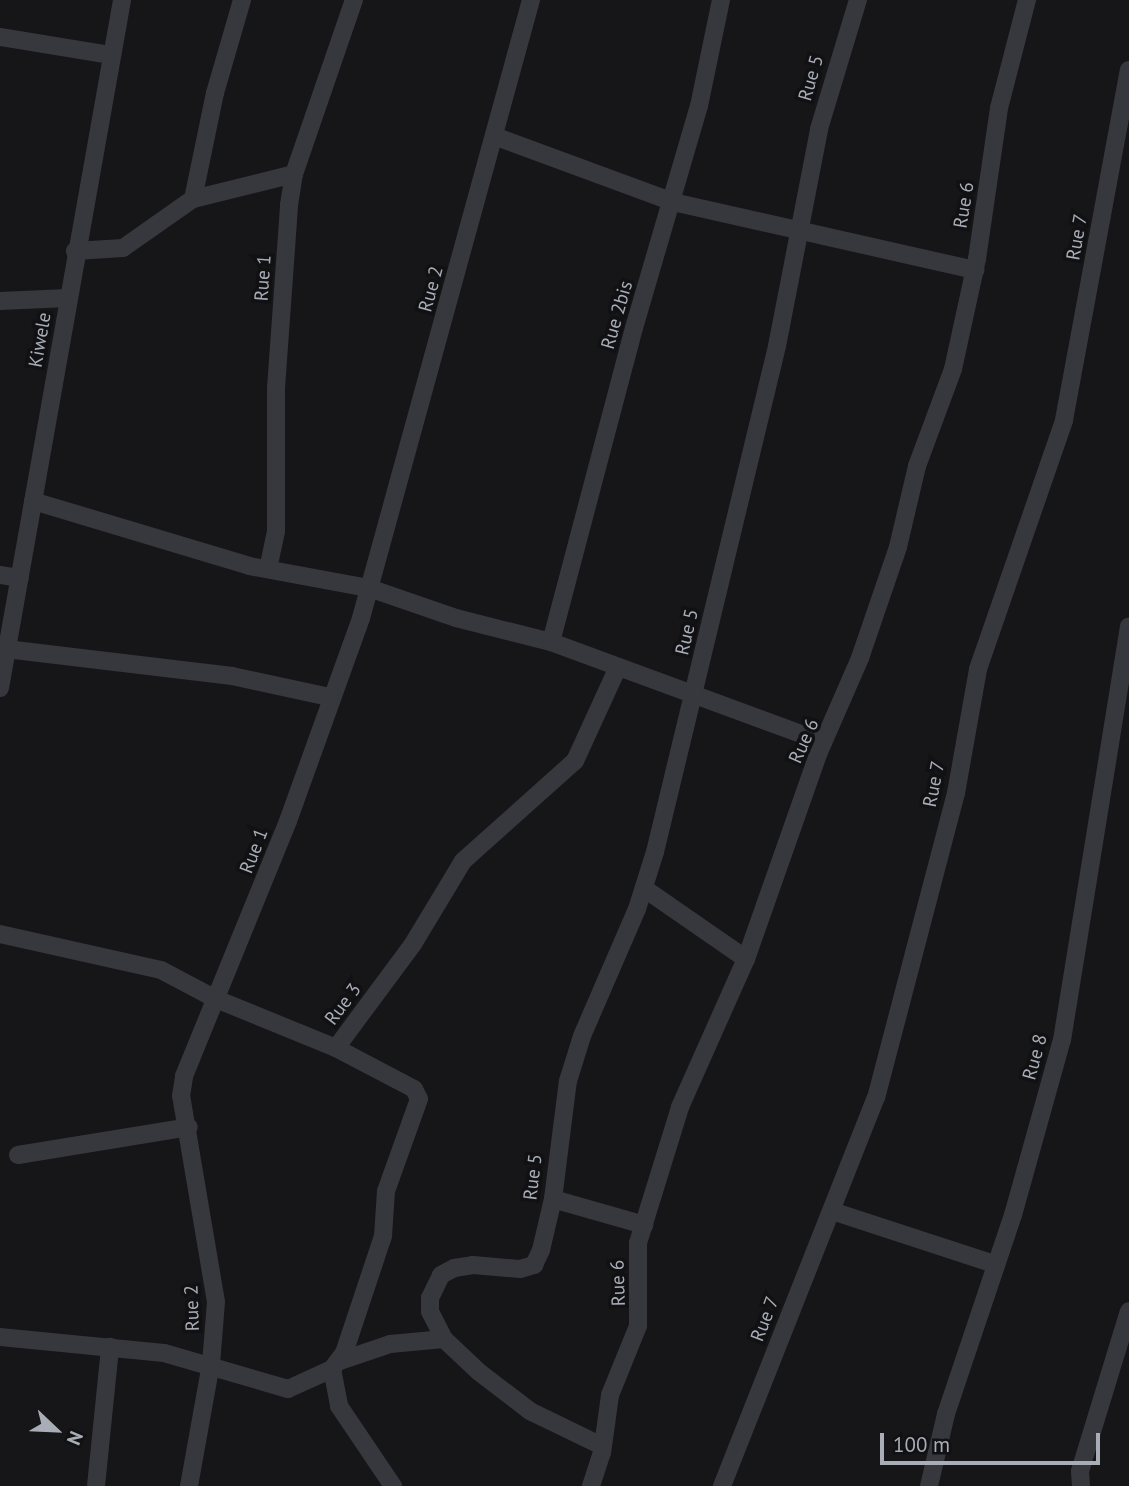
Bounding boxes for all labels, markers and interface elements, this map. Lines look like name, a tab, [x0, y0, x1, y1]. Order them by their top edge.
street label: Rue 5	[794, 53, 828, 103]
street label: Rue 6	[949, 180, 979, 230]
street label: Rue 7	[1062, 212, 1092, 262]
street label: Rue 1	[250, 254, 276, 302]
street label: Rue 2	[414, 264, 448, 314]
street label: Rue 2bis	[596, 278, 638, 352]
street label: Kiwele	[24, 311, 56, 369]
street label: Rue 5	[671, 607, 703, 657]
street label: Rue 6	[784, 715, 824, 767]
street label: Rue 7	[918, 759, 950, 809]
street label: Rue 1	[235, 825, 273, 877]
street label: Rue 3	[320, 979, 366, 1029]
street label: Rue 8	[1018, 1032, 1052, 1082]
street label: Rue 5	[519, 1153, 547, 1201]
street label: Rue 6	[606, 1259, 630, 1307]
street label: Rue 2	[180, 1284, 204, 1332]
street label: Rue 7	[746, 1293, 784, 1345]
north arrow	[21, 1395, 91, 1465]
scale bar	[884, 1420, 1104, 1464]
text: N	[62, 1428, 89, 1449]
text: 100 m	[893, 1431, 950, 1458]

